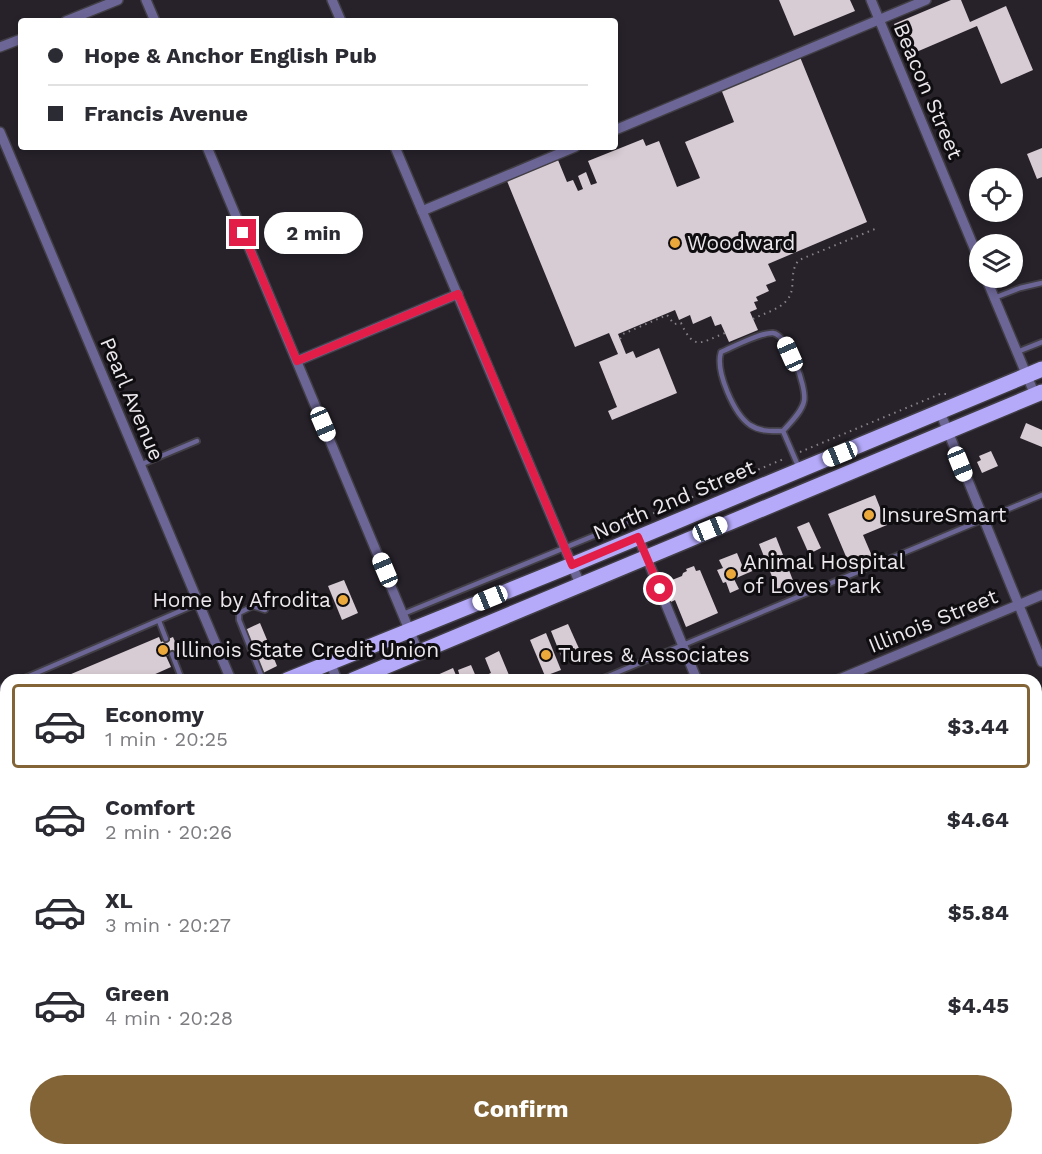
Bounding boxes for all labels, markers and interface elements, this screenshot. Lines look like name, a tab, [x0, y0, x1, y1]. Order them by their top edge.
street label: Beacon Street	[889, 19, 968, 163]
text: Hope & Anchor English Pub	[84, 43, 377, 68]
text: Francis Avenue	[84, 101, 248, 126]
map controls	[969, 168, 1023, 288]
button: locate	[969, 168, 1023, 222]
callout: 2 min	[264, 212, 363, 254]
route end	[229, 219, 256, 246]
text: 2 min	[286, 221, 341, 245]
place label: Woodward	[687, 230, 795, 255]
button: layers	[969, 234, 1023, 288]
marker: Woodward	[668, 236, 682, 250]
street label: Pearl Avenue	[95, 333, 170, 464]
car	[774, 334, 806, 374]
car	[308, 404, 338, 444]
car	[820, 439, 860, 469]
car	[945, 444, 975, 484]
street label: North 2nd Street	[589, 454, 759, 545]
place label: InsureSmart	[881, 502, 1007, 527]
marker: InsureSmart	[862, 508, 876, 522]
car	[690, 514, 730, 544]
place label: Animal Hospital of Loves Park	[743, 549, 906, 598]
car	[370, 550, 400, 590]
marker: Animal Hospital of Loves Park	[724, 567, 738, 581]
route start	[646, 575, 673, 602]
car	[470, 583, 510, 613]
street label: Illinois Street	[865, 583, 1001, 658]
place label: Home by Afrodita	[152, 587, 331, 612]
marker: Home by Afrodita	[336, 593, 350, 607]
place label: Illinois State Credit Union	[175, 637, 439, 662]
place label: Tures & Associates	[558, 642, 750, 667]
marker: Illinois State Credit Union	[156, 643, 170, 657]
marker: Tures & Associates	[539, 648, 553, 662]
icon: car	[33, 699, 87, 753]
text: Economy	[105, 702, 204, 727]
text: $3.44	[947, 714, 1009, 739]
text: 1 min · 20:25	[105, 727, 228, 751]
icon: car	[33, 792, 87, 846]
text: Comfort	[105, 795, 195, 820]
text: $4.64	[947, 807, 1009, 832]
text: 2 min · 20:26	[105, 820, 232, 844]
icon: car	[33, 885, 87, 939]
text: XL	[105, 888, 133, 913]
text: $5.84	[948, 900, 1009, 925]
text: 3 min · 20:27	[105, 913, 231, 937]
icon: car	[33, 978, 87, 1032]
text: Green	[105, 981, 169, 1006]
text: $4.45	[947, 993, 1009, 1018]
text: 4 min · 20:28	[105, 1006, 233, 1030]
button: Confirm	[30, 1075, 1012, 1144]

